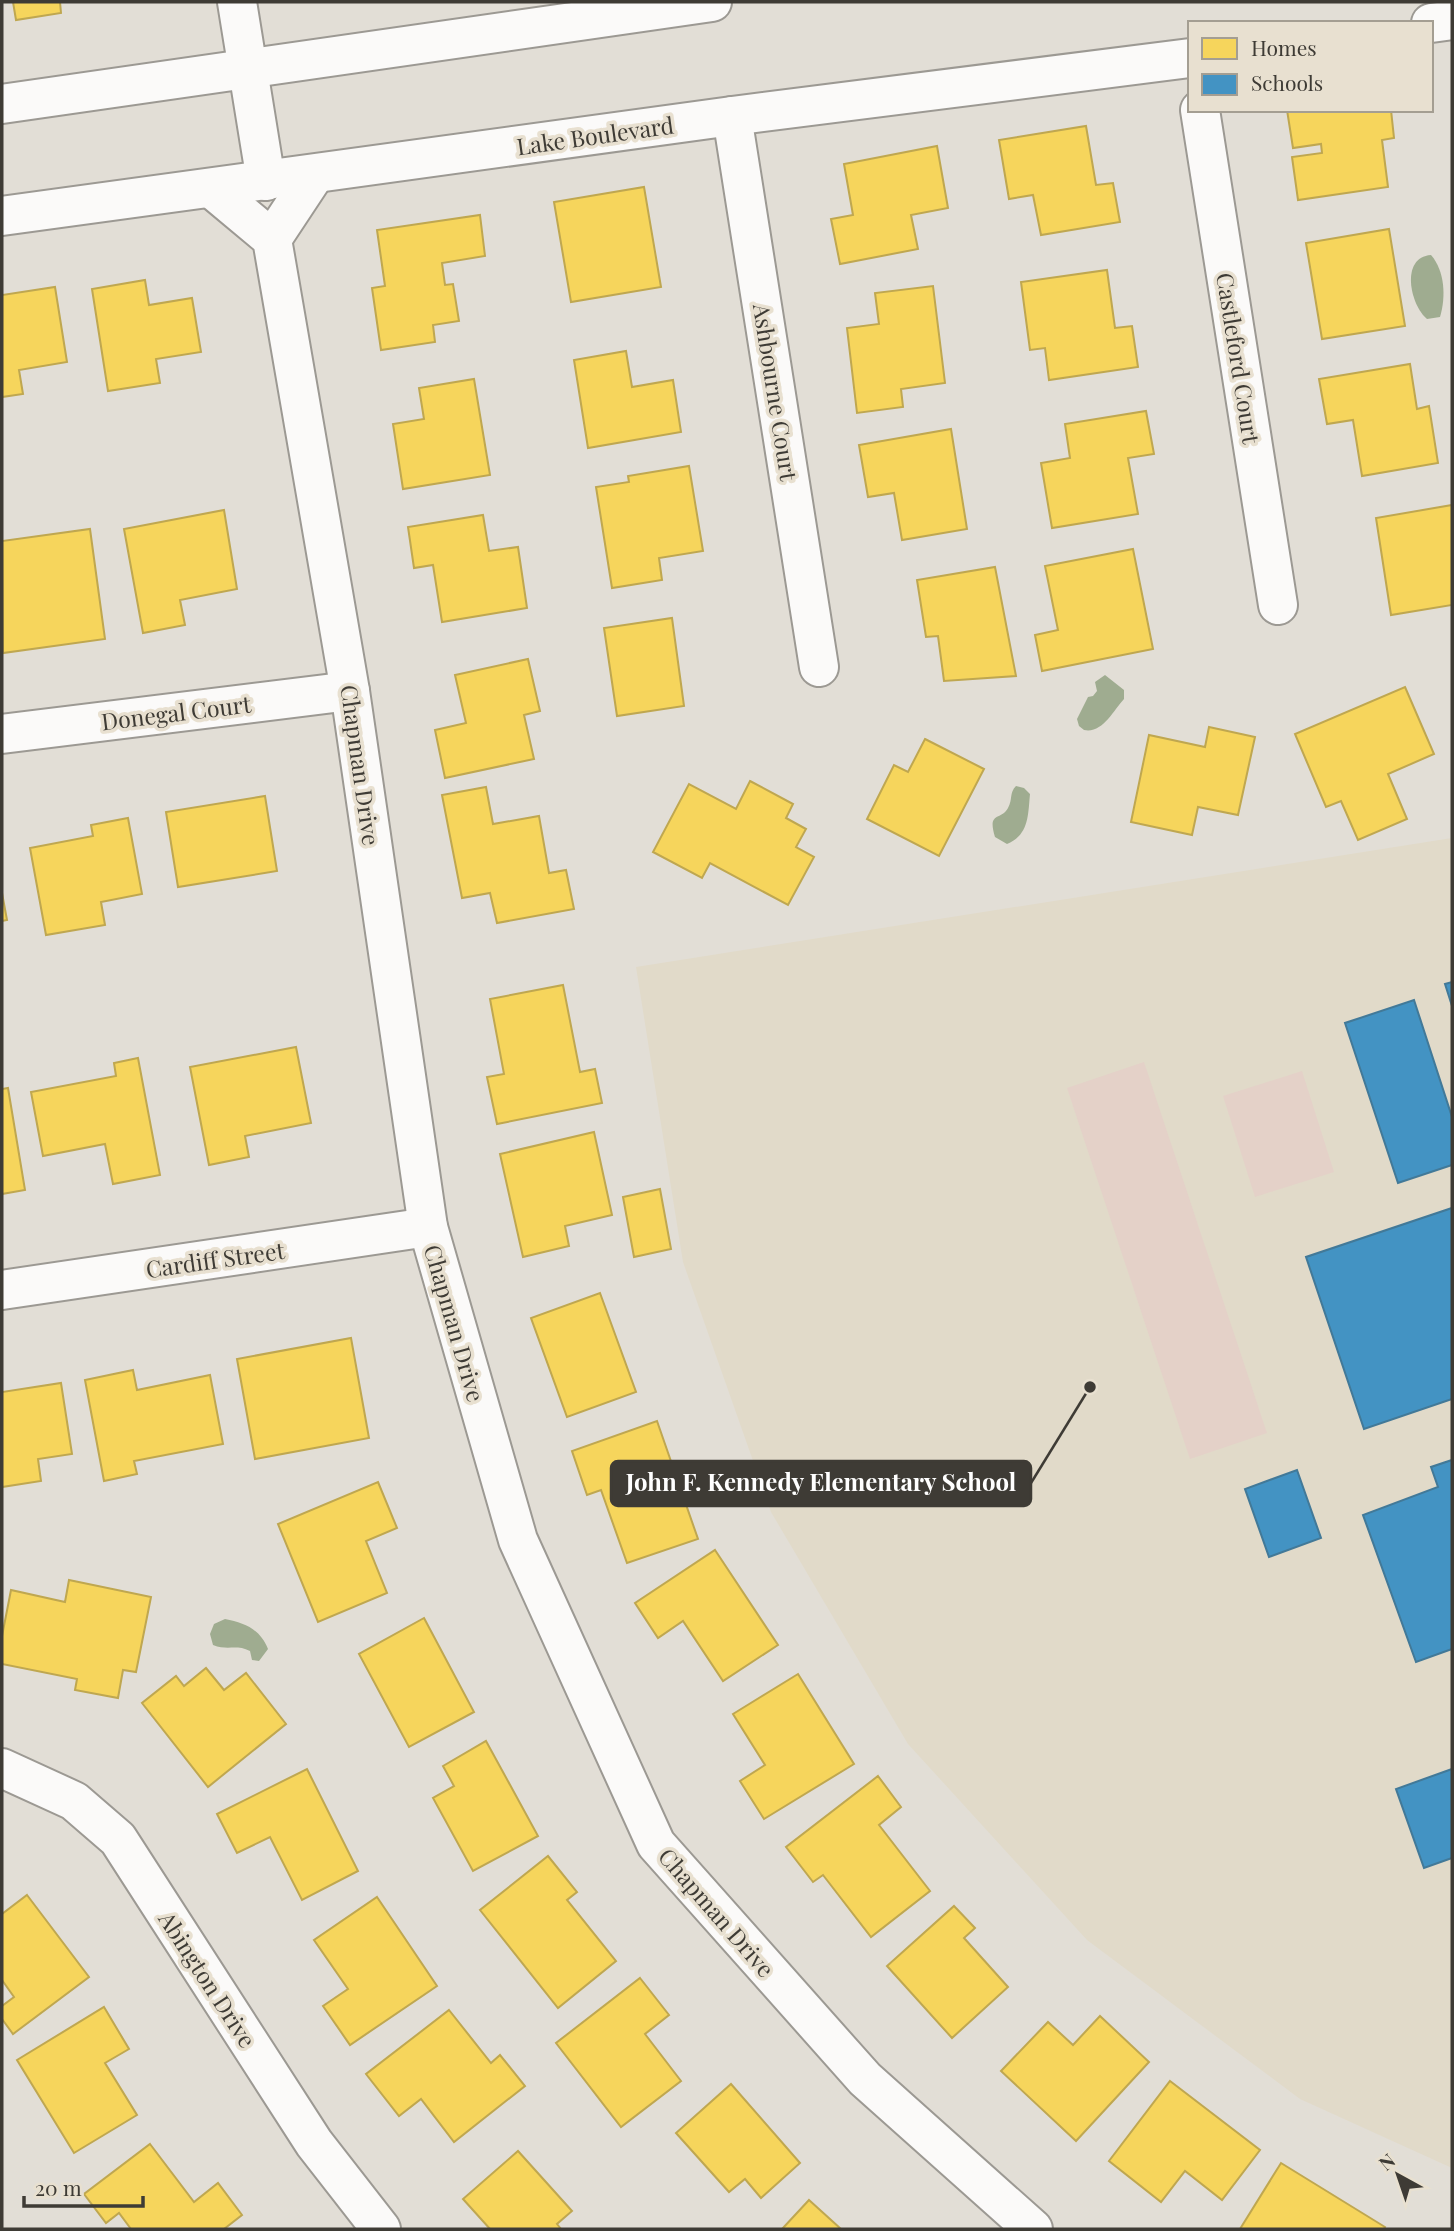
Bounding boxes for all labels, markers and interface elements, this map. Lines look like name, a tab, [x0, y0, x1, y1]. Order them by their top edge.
legend	[1188, 21, 1433, 112]
text: Homes	[1251, 33, 1317, 61]
text: Schools	[1251, 68, 1323, 96]
street label: Lake Boulevard	[514, 109, 676, 161]
street label: Castleford Court	[1210, 270, 1268, 446]
street label: Ashbourne Court	[747, 300, 805, 484]
street label: Chapman Drive	[334, 683, 388, 847]
street label: Donegal Court	[99, 687, 253, 737]
street label: Cardiff Street	[144, 1234, 287, 1284]
street label: Chapman Drive	[418, 1241, 492, 1405]
callout: John F. Kennedy Elementary School	[611, 1461, 1031, 1506]
text: John F. Kennedy Elementary School	[625, 1465, 1017, 1497]
street label: Chapman Drive	[652, 1841, 782, 1983]
street label: Abington Drive	[152, 1904, 264, 2053]
north arrow	[1363, 2140, 1433, 2210]
text: N	[1373, 2147, 1400, 2176]
scale bar	[24, 2164, 144, 2208]
text: 20 m	[35, 2173, 82, 2201]

